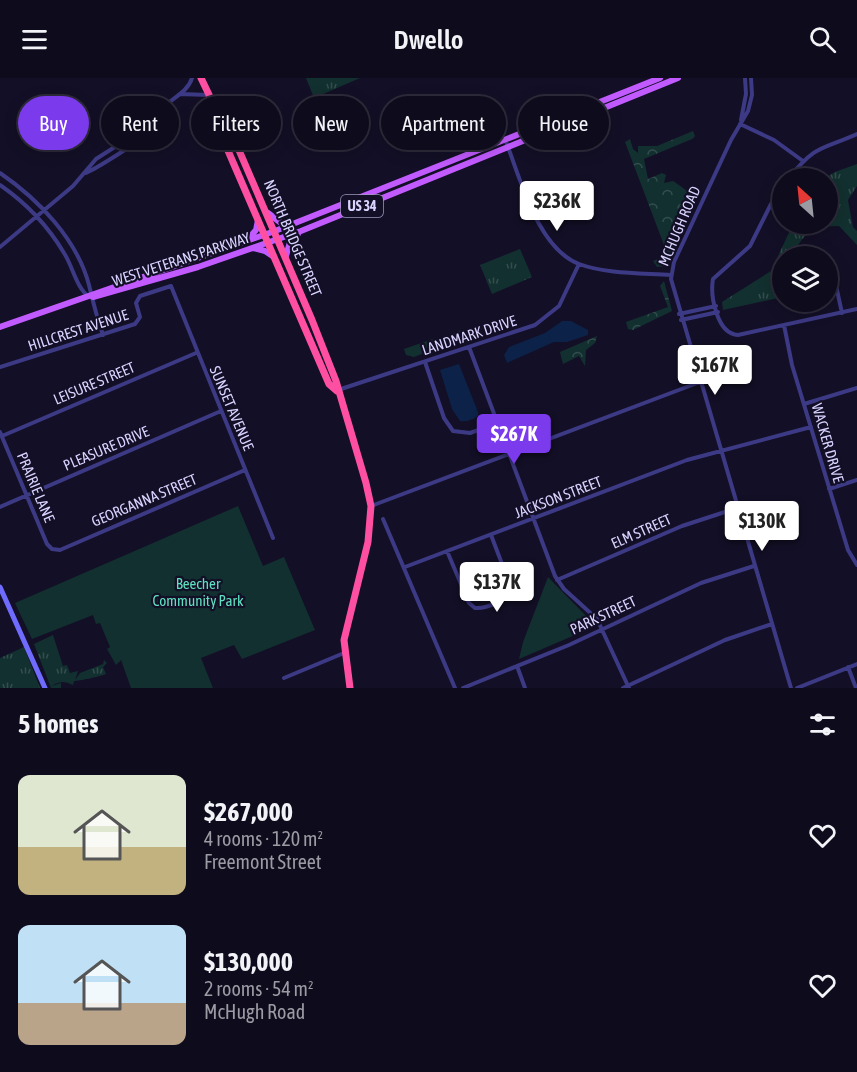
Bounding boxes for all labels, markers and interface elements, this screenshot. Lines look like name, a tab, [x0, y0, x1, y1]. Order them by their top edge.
icon: menu	[18, 23, 51, 56]
icon: search	[806, 23, 839, 56]
text: Dwello	[394, 24, 463, 55]
chip: Buy	[18, 96, 89, 150]
chip: Rent	[101, 96, 179, 150]
chip: Filters	[191, 96, 281, 150]
chip: New	[293, 96, 369, 150]
chip: Apartment	[381, 96, 506, 150]
chip: House	[518, 96, 609, 150]
north arrow	[772, 168, 838, 234]
map controls	[772, 168, 838, 312]
street label: NORTH BRIDGE STREET	[261, 177, 325, 299]
pin: $236K	[515, 181, 599, 232]
street label: MCHUGH ROAD	[655, 184, 703, 268]
text: $236K	[534, 189, 580, 212]
road number: US 34	[341, 195, 383, 217]
street label: WEST VETERANS PARKWAY	[110, 229, 252, 289]
button: layers	[772, 246, 838, 312]
street label: HILLCREST AVENUE	[26, 306, 131, 354]
street label: LANDMARK DRIVE	[420, 312, 519, 358]
pin: $167K	[673, 345, 757, 396]
text: $167K	[692, 353, 738, 376]
street label: LEISURE STREET	[51, 358, 138, 408]
street label: SUNSET AVENUE	[207, 363, 258, 453]
street label: WACKER DRIVE	[809, 402, 848, 485]
pin: $267K	[472, 414, 556, 465]
street label: PLEASURE DRIVE	[61, 422, 152, 474]
text: $267K	[491, 422, 537, 445]
street label: PRAIRIE LANE	[14, 450, 59, 525]
street label: GEORGANNA STREET	[89, 470, 200, 530]
street label: JACKSON STREET	[512, 472, 604, 521]
pin: $130K	[720, 501, 804, 552]
text: $130K	[739, 509, 785, 532]
street label: ELM STREET	[608, 510, 674, 552]
pin: $137K	[455, 562, 539, 613]
text: $137K	[474, 570, 520, 593]
park label: Beecher Community Park	[153, 575, 244, 609]
street label: PARK STREET	[567, 592, 639, 638]
icon: filters	[806, 708, 839, 741]
text: 5 homes	[18, 709, 98, 739]
text: $267,000	[204, 797, 293, 827]
icon: home	[66, 799, 138, 871]
icon: heart	[806, 819, 839, 852]
text: 4 rooms · 120 m²	[204, 827, 323, 850]
text: Freemont Street	[204, 850, 322, 873]
text: $130,000	[204, 947, 293, 977]
icon: home	[66, 949, 138, 1021]
icon: heart	[806, 969, 839, 1002]
text: 2 rooms · 54 m²	[204, 977, 314, 1000]
text: McHugh Road	[204, 1000, 305, 1023]

